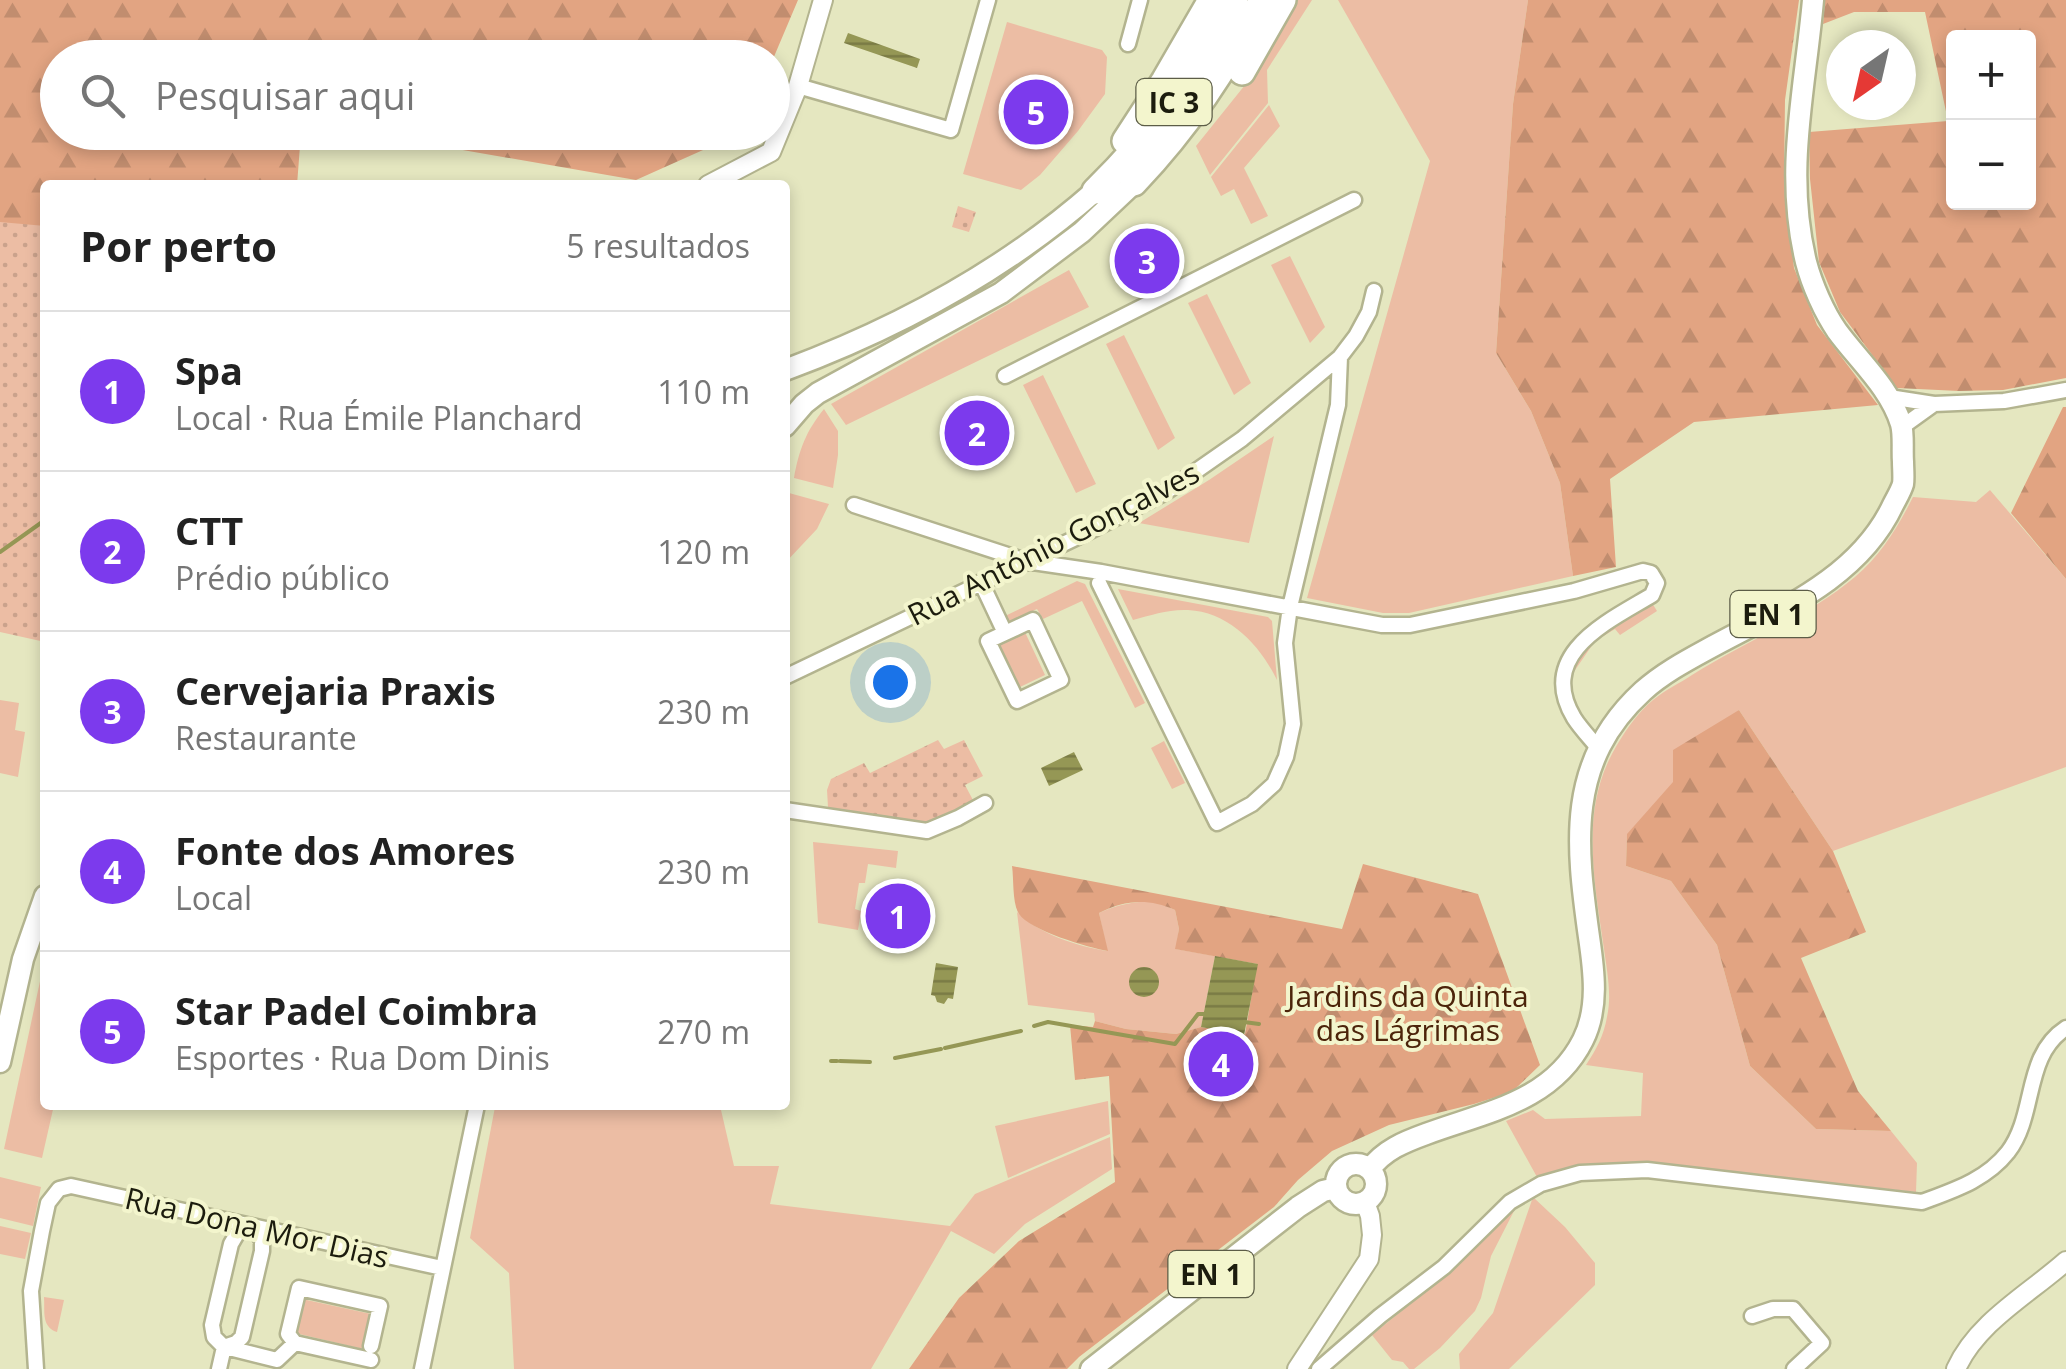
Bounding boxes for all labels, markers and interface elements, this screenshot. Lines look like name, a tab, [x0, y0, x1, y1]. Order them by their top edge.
north arrow	[1826, 30, 1916, 120]
map controls	[1946, 30, 2036, 210]
button: +	[1946, 30, 2036, 120]
search box	[40, 40, 790, 150]
icon: search	[75, 68, 130, 123]
text: Pesquisar aqui	[155, 69, 415, 121]
pin: 5	[1004, 74, 1068, 150]
road number: IC 3	[1136, 79, 1212, 125]
button: −	[1946, 120, 2036, 210]
text: Por perto	[80, 217, 277, 274]
text: 5 resultados	[566, 224, 750, 267]
pin: 3	[1114, 224, 1180, 298]
text: Spa	[175, 344, 243, 396]
text: 1	[103, 370, 122, 413]
text: 110 m	[657, 370, 750, 413]
text: Local · Rua Émile Planchard	[175, 396, 583, 439]
pin: 2	[944, 396, 1010, 470]
street label: Rua António Gonçalves	[900, 452, 1206, 634]
text: CTT	[175, 504, 243, 556]
text: 2	[103, 530, 122, 573]
text: 120 m	[657, 530, 750, 573]
text: Prédio público	[175, 556, 390, 599]
road number: EN 1	[1730, 591, 1816, 637]
your location	[865, 657, 916, 708]
text: Cervejaria Praxis	[175, 664, 496, 716]
text: 3	[103, 690, 122, 733]
text: 230 m	[657, 690, 750, 733]
text: Restaurante	[175, 716, 357, 759]
text: Fonte dos Amores	[175, 824, 515, 876]
text: 4	[103, 850, 122, 893]
text: 230 m	[657, 850, 750, 893]
text: Local	[175, 876, 252, 919]
pin: 1	[866, 878, 930, 954]
park label: Jardins da Quinta das Lágrimas	[1284, 975, 1529, 1050]
text: Star Padel Coimbra	[175, 984, 538, 1036]
text: 5	[103, 1010, 122, 1053]
text: 270 m	[657, 1010, 750, 1053]
pin: 4	[1188, 1026, 1254, 1102]
text: Esportes · Rua Dom Dinis	[175, 1036, 550, 1079]
street label: Rua Dona Mor Dias	[121, 1177, 393, 1277]
road number: EN 1	[1168, 1251, 1254, 1297]

